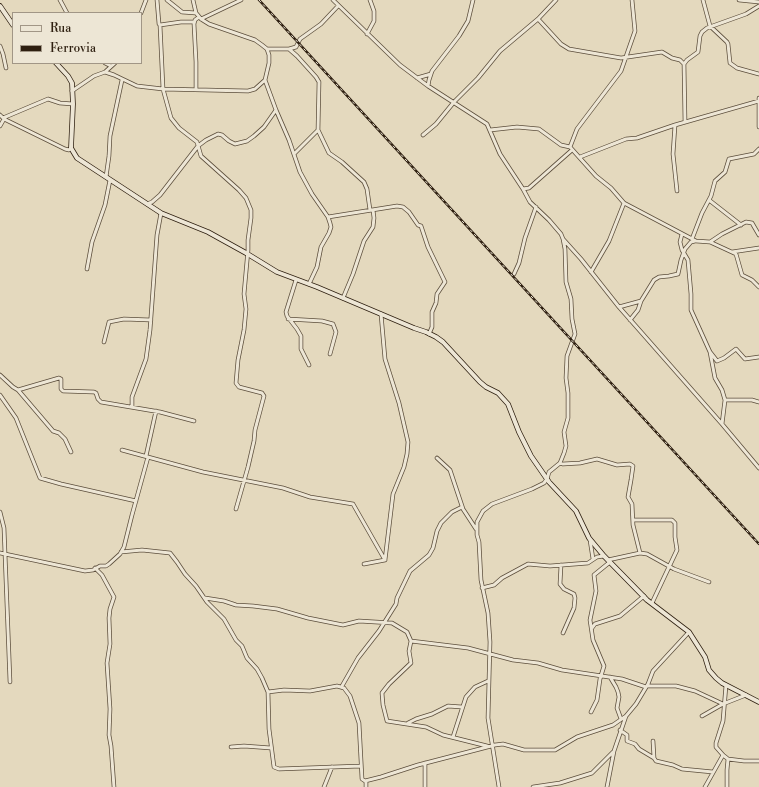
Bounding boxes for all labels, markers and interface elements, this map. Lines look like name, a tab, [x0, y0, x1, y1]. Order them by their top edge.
legend	[12, 12, 142, 64]
text: Rua	[50, 21, 71, 36]
text: Ferrovia	[50, 41, 96, 56]

